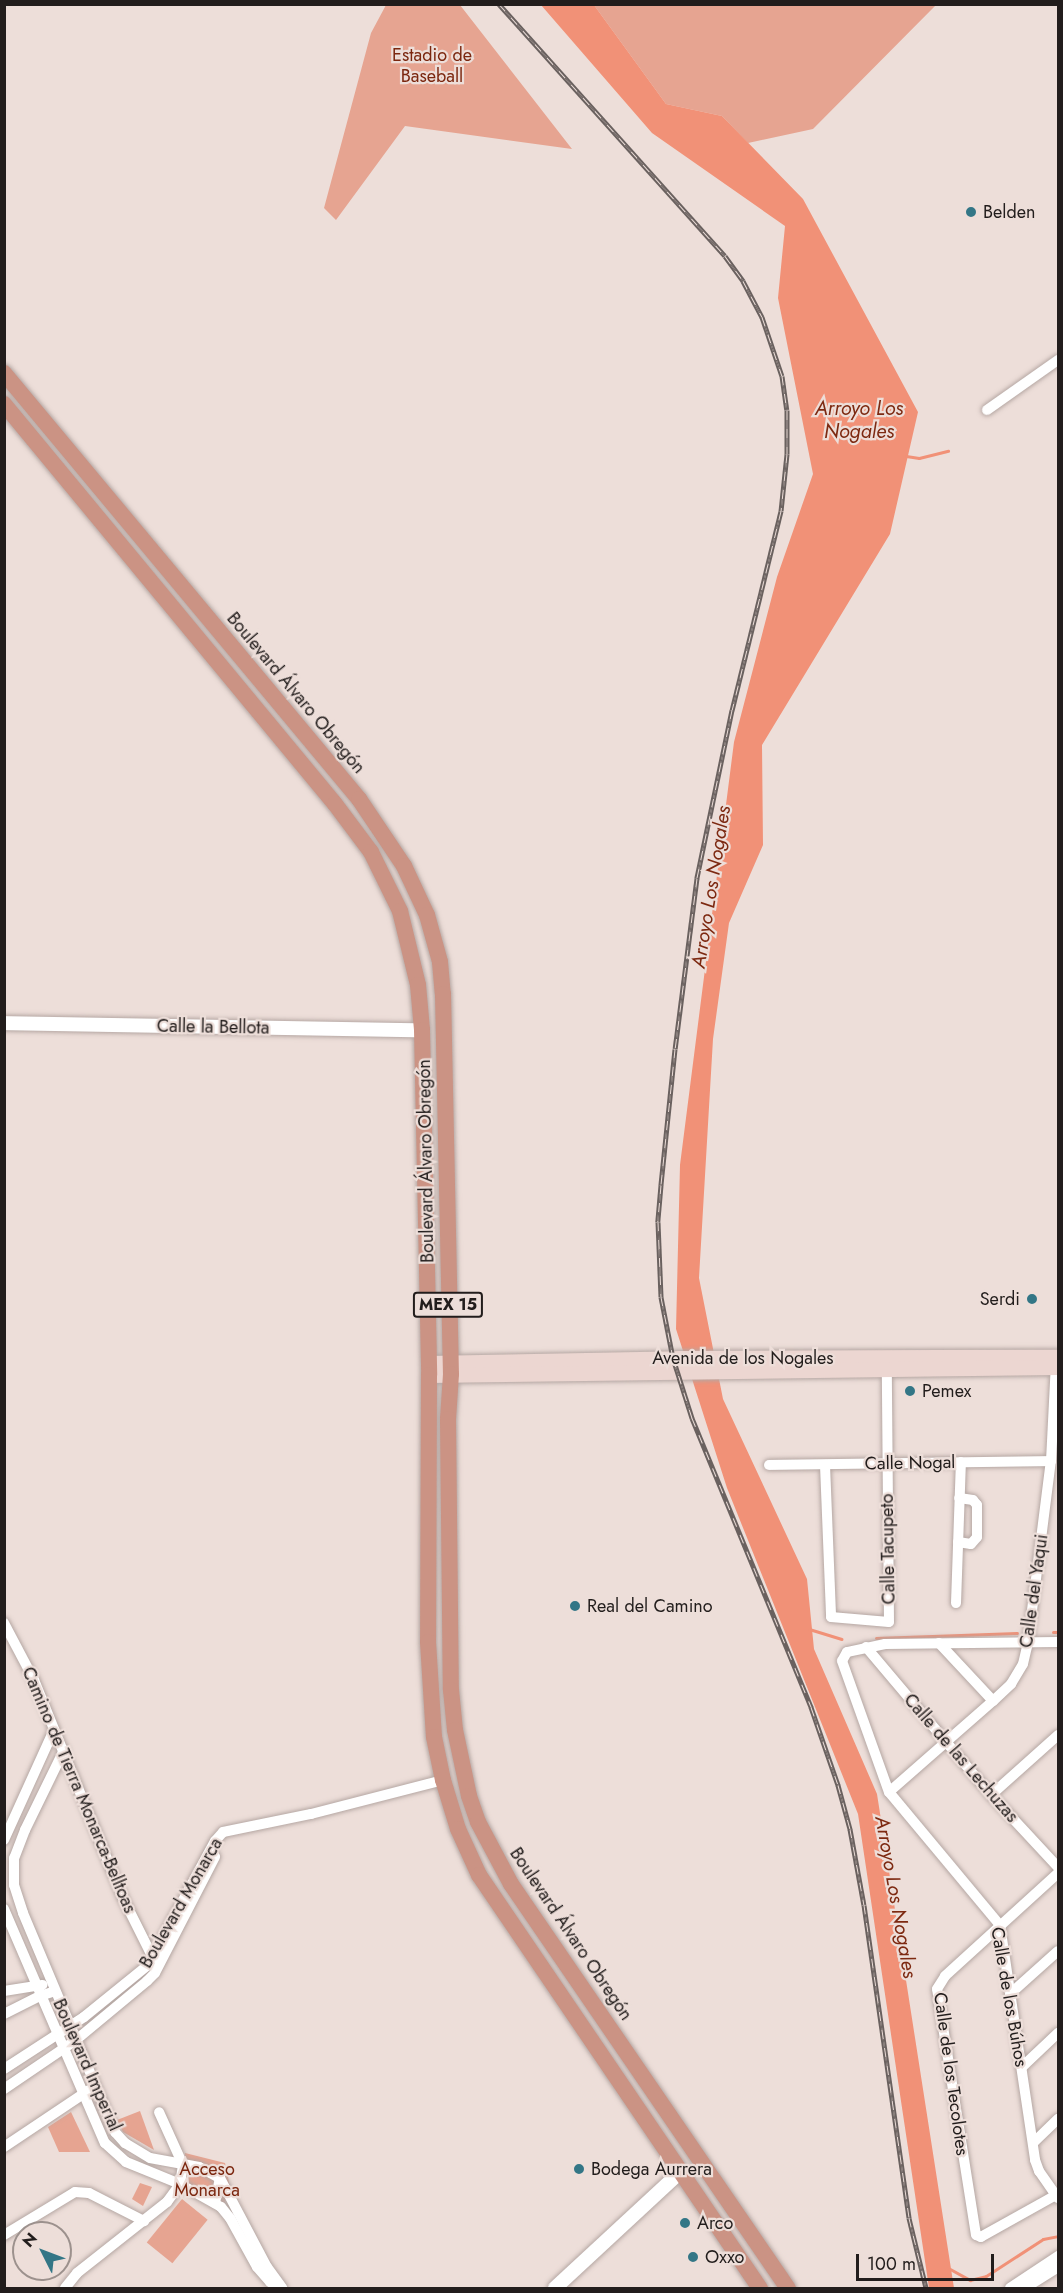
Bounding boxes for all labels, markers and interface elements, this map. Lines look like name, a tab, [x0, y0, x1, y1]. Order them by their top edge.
park label: Estadio de Baseball	[392, 45, 472, 88]
place label: Belden	[983, 201, 1035, 223]
marker: Belden	[964, 205, 978, 219]
water label: Arroyo Los Nogales	[815, 396, 903, 443]
street label: Boulevard Álvaro Obregón	[222, 608, 370, 778]
water label: Arroyo Los Nogales	[686, 804, 736, 970]
street label: Calle la Bellota	[157, 1015, 269, 1039]
street label: Boulevard Álvaro Obregón	[413, 1059, 439, 1263]
place label: Serdi	[980, 1288, 1020, 1310]
road number: MEX 15	[412, 1292, 484, 1318]
marker: Serdi	[1025, 1292, 1039, 1306]
street label: Avenida de los Nogales	[652, 1347, 834, 1369]
place label: Pemex	[922, 1380, 971, 1402]
marker: Pemex	[903, 1384, 917, 1398]
street label: Calle Nogal	[864, 1451, 956, 1475]
street label: Calle Tacupeto	[876, 1493, 900, 1605]
street label: Calle del Yaqui	[1015, 1533, 1053, 1649]
place label: Real del Camino	[587, 1595, 713, 1617]
marker: Real del Camino	[568, 1599, 582, 1613]
street label: Camino de Tierra Monarca-Belltoas	[17, 1664, 141, 1916]
street label: Calle de las Lechuzas	[899, 1689, 1023, 1827]
water label: Arroyo Los Nogales	[870, 1814, 922, 1980]
street label: Boulevard Monarca	[135, 1834, 227, 1972]
street label: Boulevard Álvaro Obregón	[505, 1843, 637, 2025]
street label: Calle de los Búhos	[986, 1925, 1032, 2069]
street label: Calle de los Tecolotes	[929, 1991, 973, 2157]
street label: Boulevard Imperial	[48, 1996, 126, 2134]
place label: Bodega Aurrera	[591, 2158, 712, 2180]
park label: Acceso Monarca	[174, 2159, 240, 2202]
marker: Bodega Aurrera	[572, 2162, 586, 2176]
place label: Arco	[697, 2212, 733, 2234]
marker: Arco	[678, 2216, 692, 2230]
north arrow	[12, 2221, 72, 2281]
text: N	[17, 2228, 43, 2252]
scale bar	[859, 2242, 997, 2280]
place label: Oxxo	[705, 2246, 744, 2268]
marker: Oxxo	[686, 2250, 700, 2264]
text: 100 m	[867, 2251, 916, 2277]

